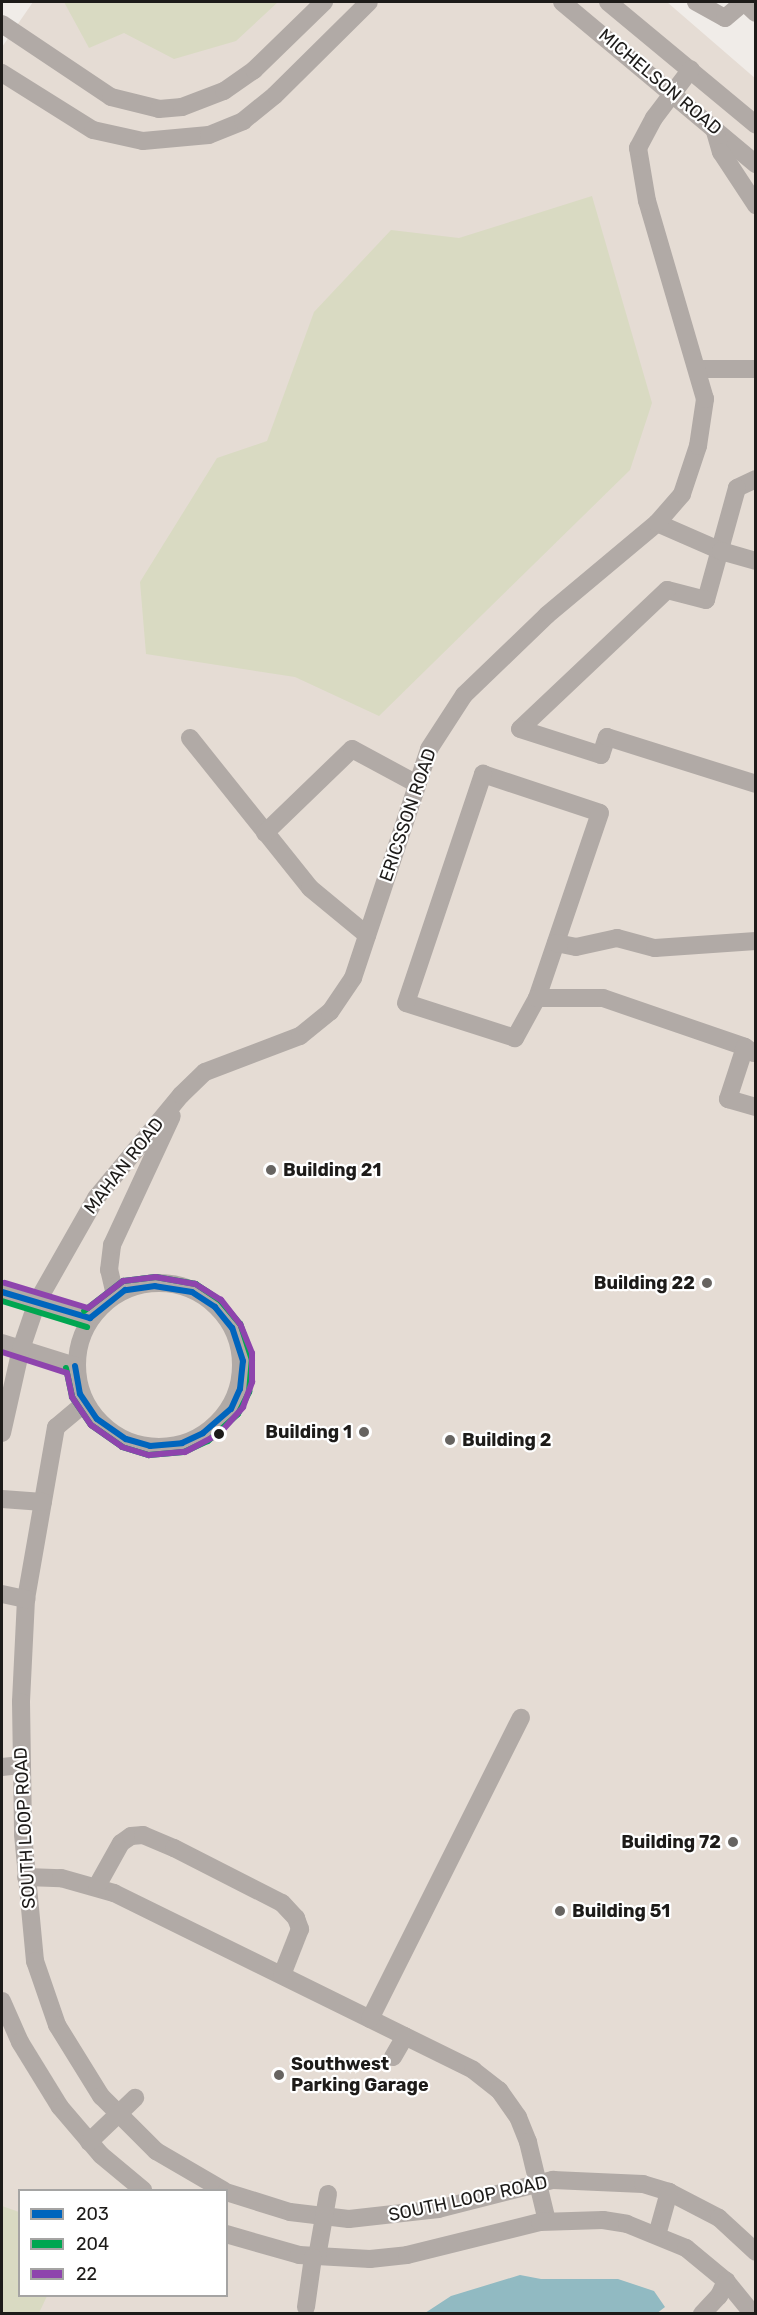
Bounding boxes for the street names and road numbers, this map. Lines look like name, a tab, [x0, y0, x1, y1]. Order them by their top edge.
street label: MICHELSON ROAD	[594, 24, 726, 140]
street label: ERICSSON ROAD	[375, 746, 441, 884]
street label: MAHAN ROAD	[80, 1113, 168, 1219]
street label: SOUTH LOOP ROAD	[10, 1746, 40, 1910]
street label: SOUTH LOOP ROAD	[386, 2172, 550, 2226]

